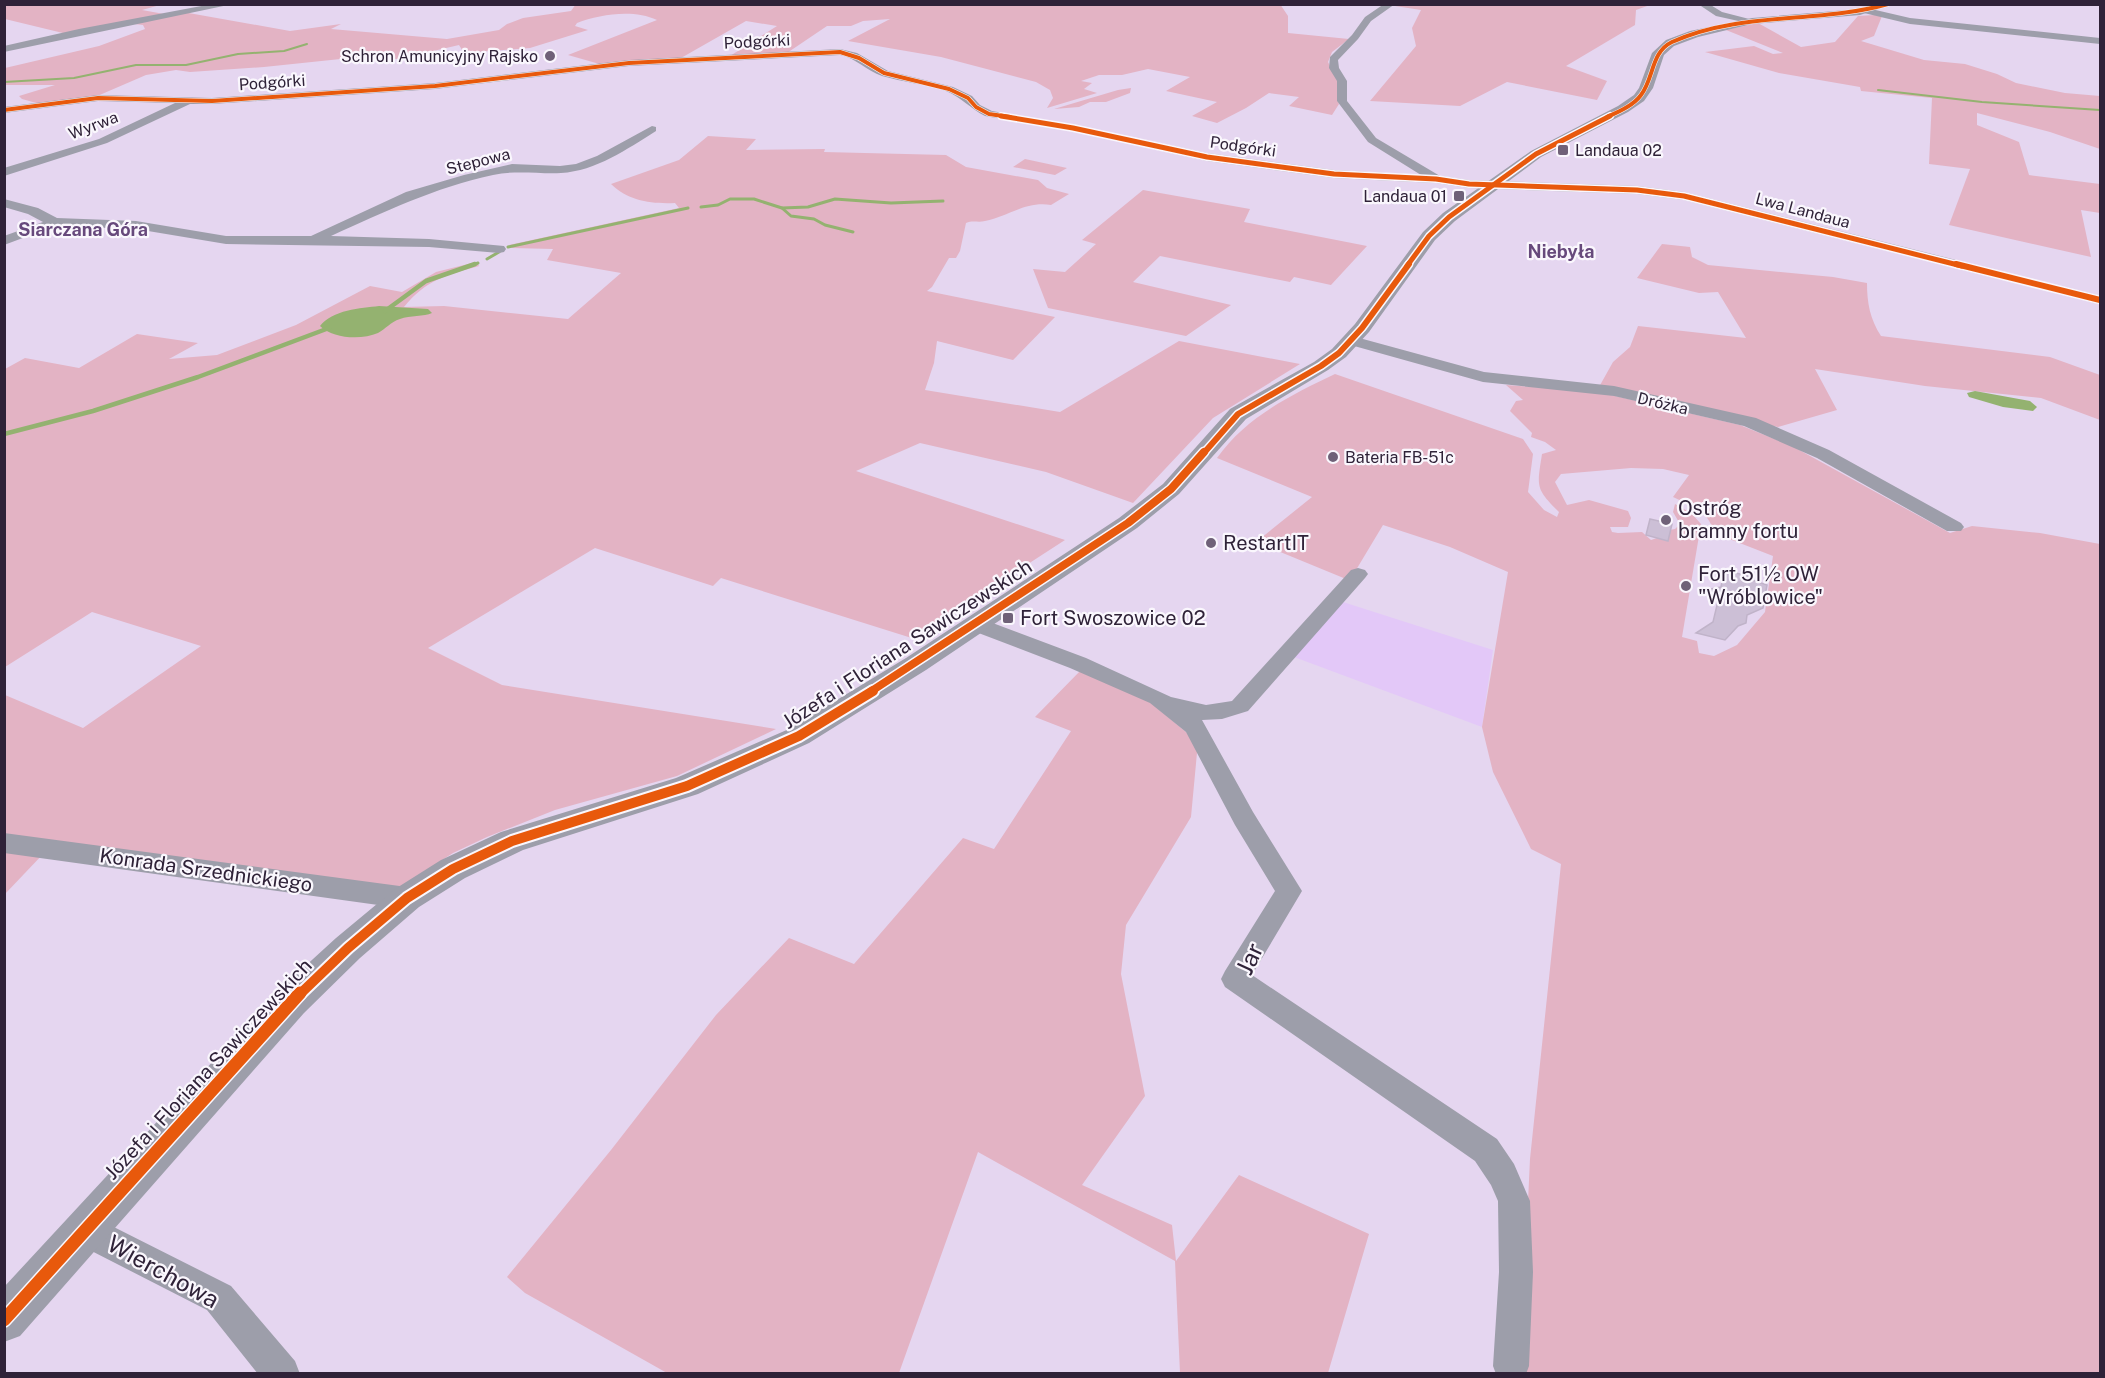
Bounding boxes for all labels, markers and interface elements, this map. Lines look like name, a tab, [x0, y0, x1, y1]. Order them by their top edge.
street label: Podgórki	[723, 30, 791, 53]
place label: Schron Amunicyjny Rajsko	[341, 47, 538, 66]
marker: Schron Amunicyjny Rajsko	[543, 49, 557, 63]
street label: Podgórki	[238, 71, 306, 94]
street label: Wyrwa	[66, 107, 121, 144]
street label: Podgórki	[1209, 132, 1277, 161]
place label: Landaua 02	[1575, 141, 1662, 160]
marker: Landaua 02	[1556, 143, 1570, 157]
street label: Stepowa	[444, 144, 512, 179]
place label: Landaua 01	[1363, 187, 1447, 206]
marker: Landaua 01	[1452, 189, 1466, 203]
street label: Lwa Landaua	[1753, 189, 1852, 232]
district label: Siarczana Góra	[18, 219, 148, 240]
district label: Niebyła	[1528, 241, 1594, 262]
street label: Dróżka	[1636, 388, 1690, 419]
place label: Bateria FB-51c	[1345, 448, 1454, 467]
marker: Bateria FB-51c	[1326, 450, 1340, 464]
place label: Ostróg bramny fortu	[1678, 496, 1798, 543]
marker: Ostróg bramny fortu	[1659, 513, 1673, 527]
place label: RestartIT	[1223, 531, 1309, 555]
marker: RestartIT	[1204, 536, 1218, 550]
street label: Józefa i Floriana Sawiczewskich	[778, 554, 1036, 734]
place label: Fort 51½ OW "Wróblowice"	[1698, 562, 1823, 609]
marker: Fort 51½ OW "Wróblowice"	[1679, 579, 1693, 593]
place label: Fort Swoszowice 02	[1020, 606, 1206, 630]
marker: Fort Swoszowice 02	[1001, 611, 1015, 625]
street label: Konrada Srzednickiego	[98, 843, 314, 897]
street label: Jar	[1230, 938, 1269, 979]
street label: Józefa i Floriana Sawiczewskich	[99, 954, 317, 1184]
street label: Wierchowa	[103, 1229, 224, 1313]

